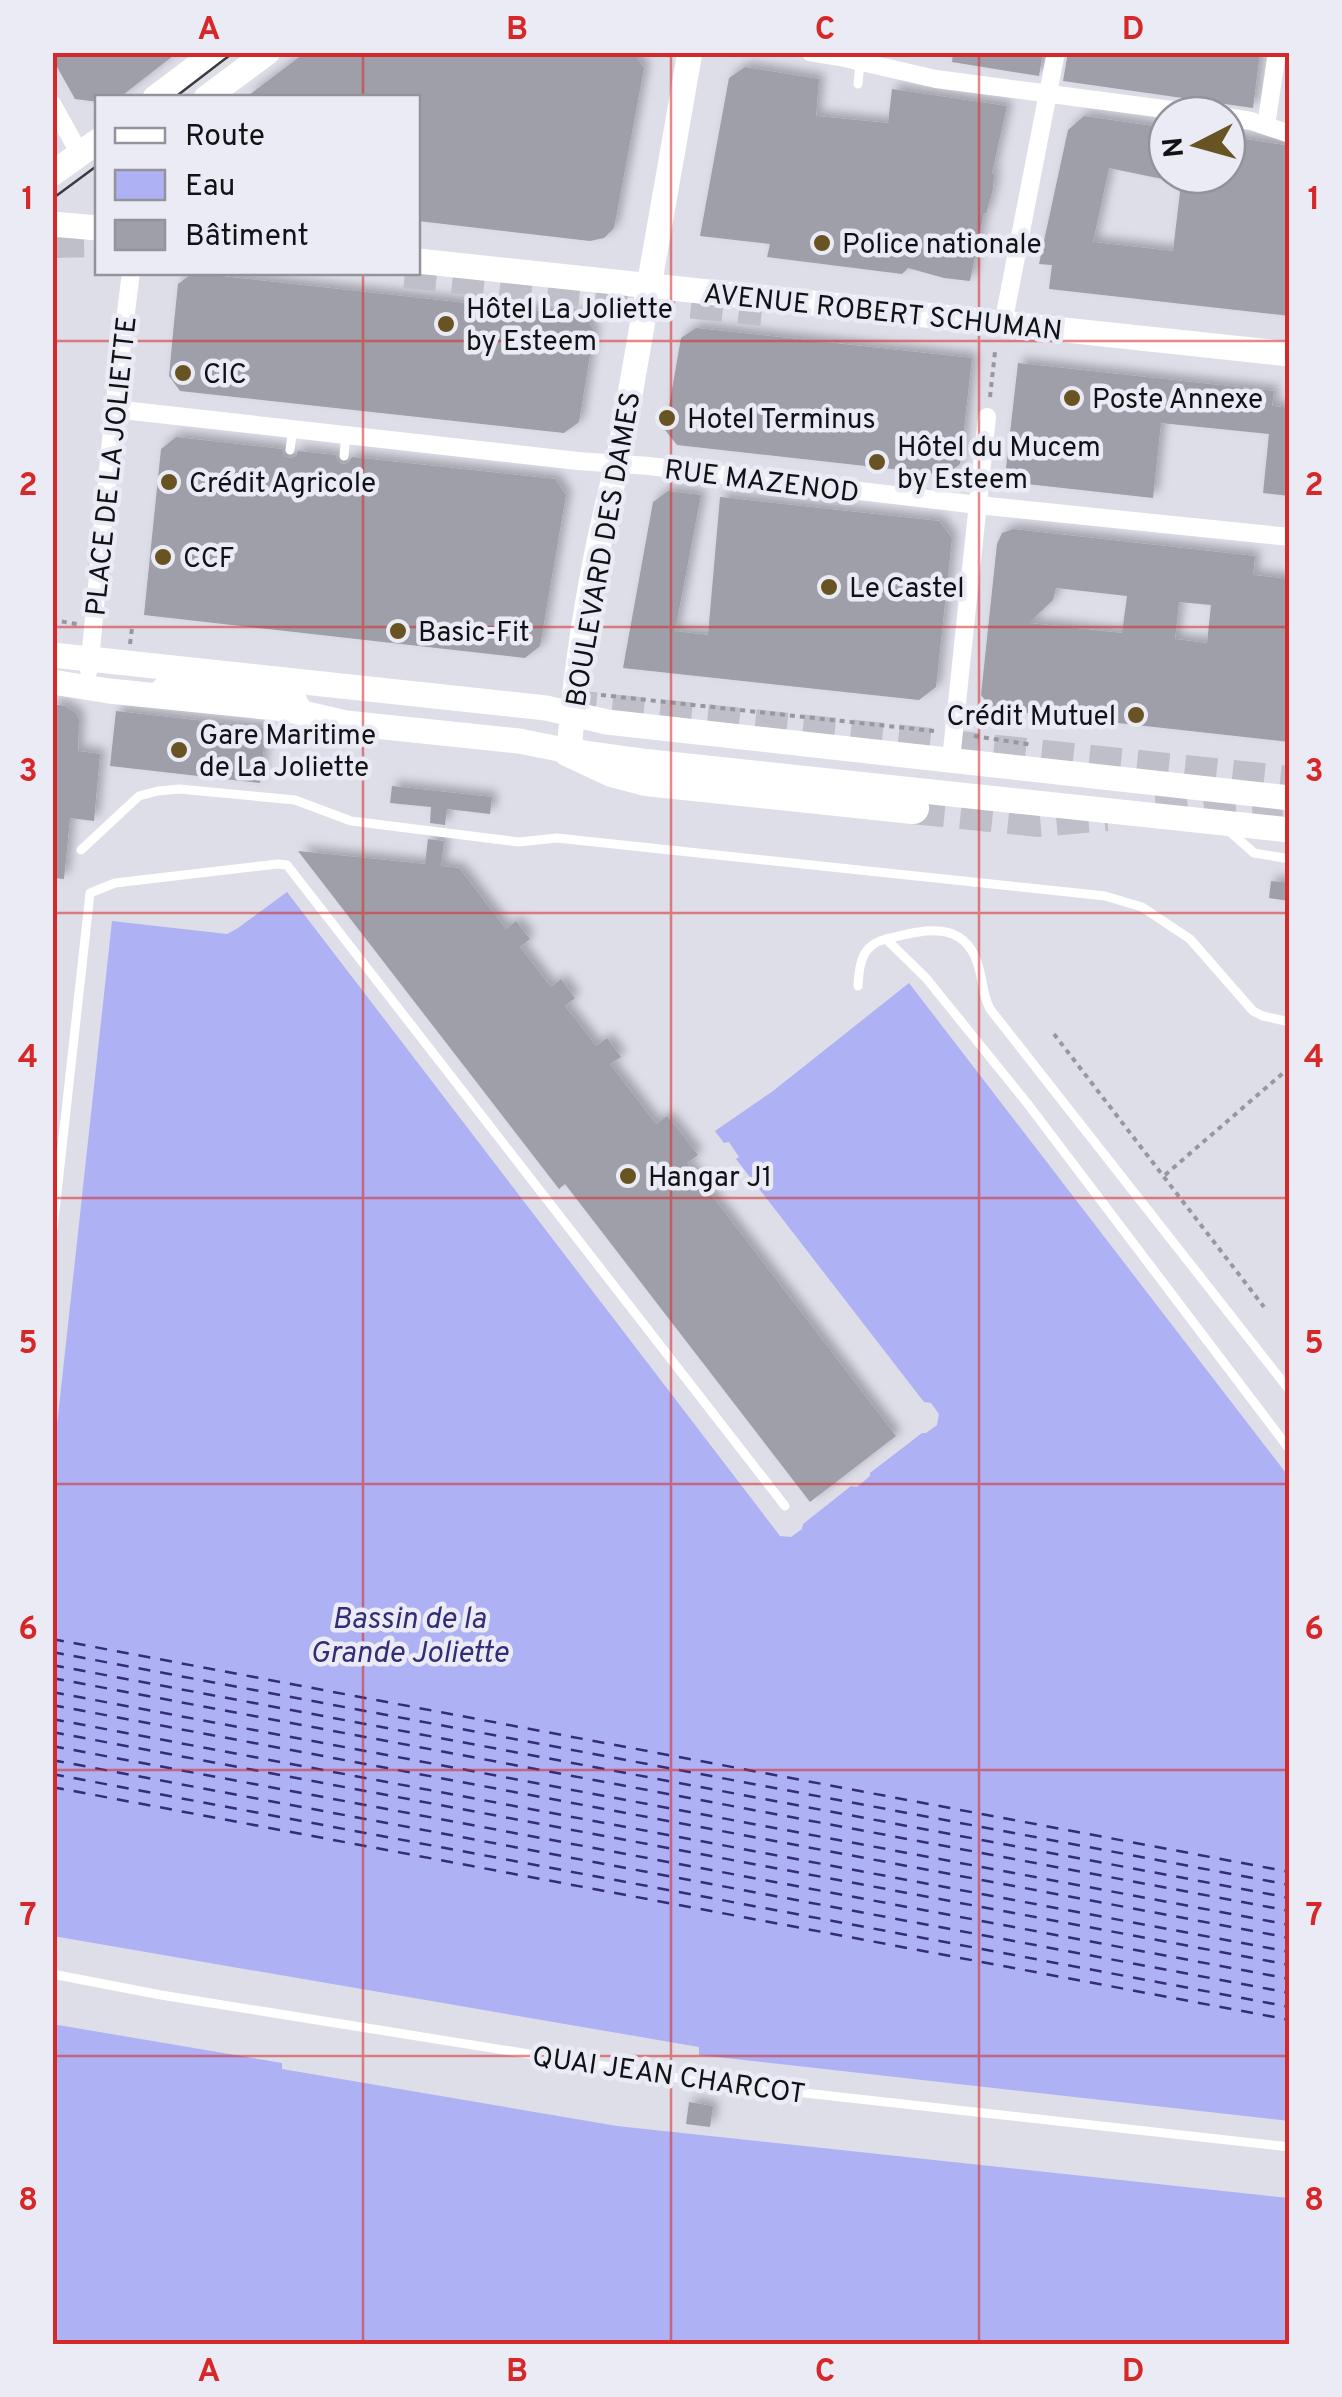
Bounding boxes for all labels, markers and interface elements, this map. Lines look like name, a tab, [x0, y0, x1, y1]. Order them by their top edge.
text: A	[198, 11, 220, 51]
text: B	[506, 11, 528, 51]
text: C	[815, 11, 835, 51]
text: D	[1122, 11, 1144, 51]
legend	[95, 95, 420, 275]
north arrow	[1147, 95, 1247, 195]
text: Route	[185, 119, 265, 156]
text: N	[1156, 135, 1194, 159]
text: Eau	[185, 169, 236, 206]
text: 1	[22, 181, 34, 221]
text: 1	[1308, 181, 1320, 221]
text: Bâtiment	[185, 219, 309, 256]
place label: Police nationale	[842, 228, 1042, 264]
marker: Police nationale	[811, 232, 833, 254]
street label: AVENUE ROBERT SCHUMAN	[701, 277, 1064, 351]
place label: Hôtel La Joliette by Esteem	[466, 293, 673, 361]
marker: Hôtel La Joliette by Esteem	[435, 313, 457, 335]
street label: PLACE DE LA JOLIETTE	[79, 315, 147, 618]
place label: CIC	[203, 358, 247, 394]
marker: CIC	[172, 362, 194, 384]
place label: Poste Annexe	[1092, 383, 1263, 419]
marker: Poste Annexe	[1061, 387, 1083, 409]
street label: BOULEVARD DES DAMES	[560, 389, 650, 710]
place label: Hotel Terminus	[687, 403, 876, 439]
marker: Hotel Terminus	[656, 407, 678, 429]
place label: Hôtel du Mucem by Esteem	[897, 431, 1101, 499]
marker: Hôtel du Mucem by Esteem	[866, 451, 888, 473]
street label: RUE MAZENOD	[662, 453, 861, 513]
text: 2	[18, 467, 38, 507]
place label: Crédit Agricole	[189, 467, 376, 503]
text: 2	[1304, 467, 1324, 507]
marker: Crédit Agricole	[158, 471, 180, 493]
place label: CCF	[183, 542, 234, 578]
marker: CCF	[152, 546, 174, 568]
place label: Le Castel	[849, 572, 965, 608]
marker: Le Castel	[818, 576, 840, 598]
place label: Basic-Fit	[418, 616, 530, 652]
marker: Basic-Fit	[387, 620, 409, 642]
place label: Crédit Mutuel	[946, 700, 1116, 736]
marker: Crédit Mutuel	[1125, 704, 1147, 726]
place label: Gare Maritime de La Joliette	[199, 719, 376, 787]
marker: Gare Maritime de La Joliette	[168, 739, 190, 761]
text: 3	[18, 753, 38, 793]
text: 3	[1304, 753, 1324, 793]
text: 4	[18, 1039, 38, 1079]
text: 4	[1304, 1039, 1324, 1079]
place label: Hangar J1	[648, 1161, 772, 1197]
marker: Hangar J1	[617, 1165, 639, 1187]
text: 5	[18, 1325, 38, 1365]
text: 5	[1304, 1325, 1324, 1365]
water label: Bassin de la Grande Joliette	[310, 1602, 509, 1673]
text: 6	[18, 1611, 38, 1651]
text: 6	[1304, 1611, 1324, 1651]
text: 7	[19, 1897, 37, 1937]
text: 7	[1305, 1897, 1323, 1937]
street label: QUAI JEAN CHARCOT	[530, 2040, 807, 2114]
text: 8	[18, 2182, 38, 2222]
text: 8	[1304, 2182, 1324, 2222]
text: A	[198, 2353, 220, 2393]
text: B	[506, 2353, 528, 2393]
text: C	[815, 2353, 835, 2393]
text: D	[1122, 2353, 1144, 2393]

